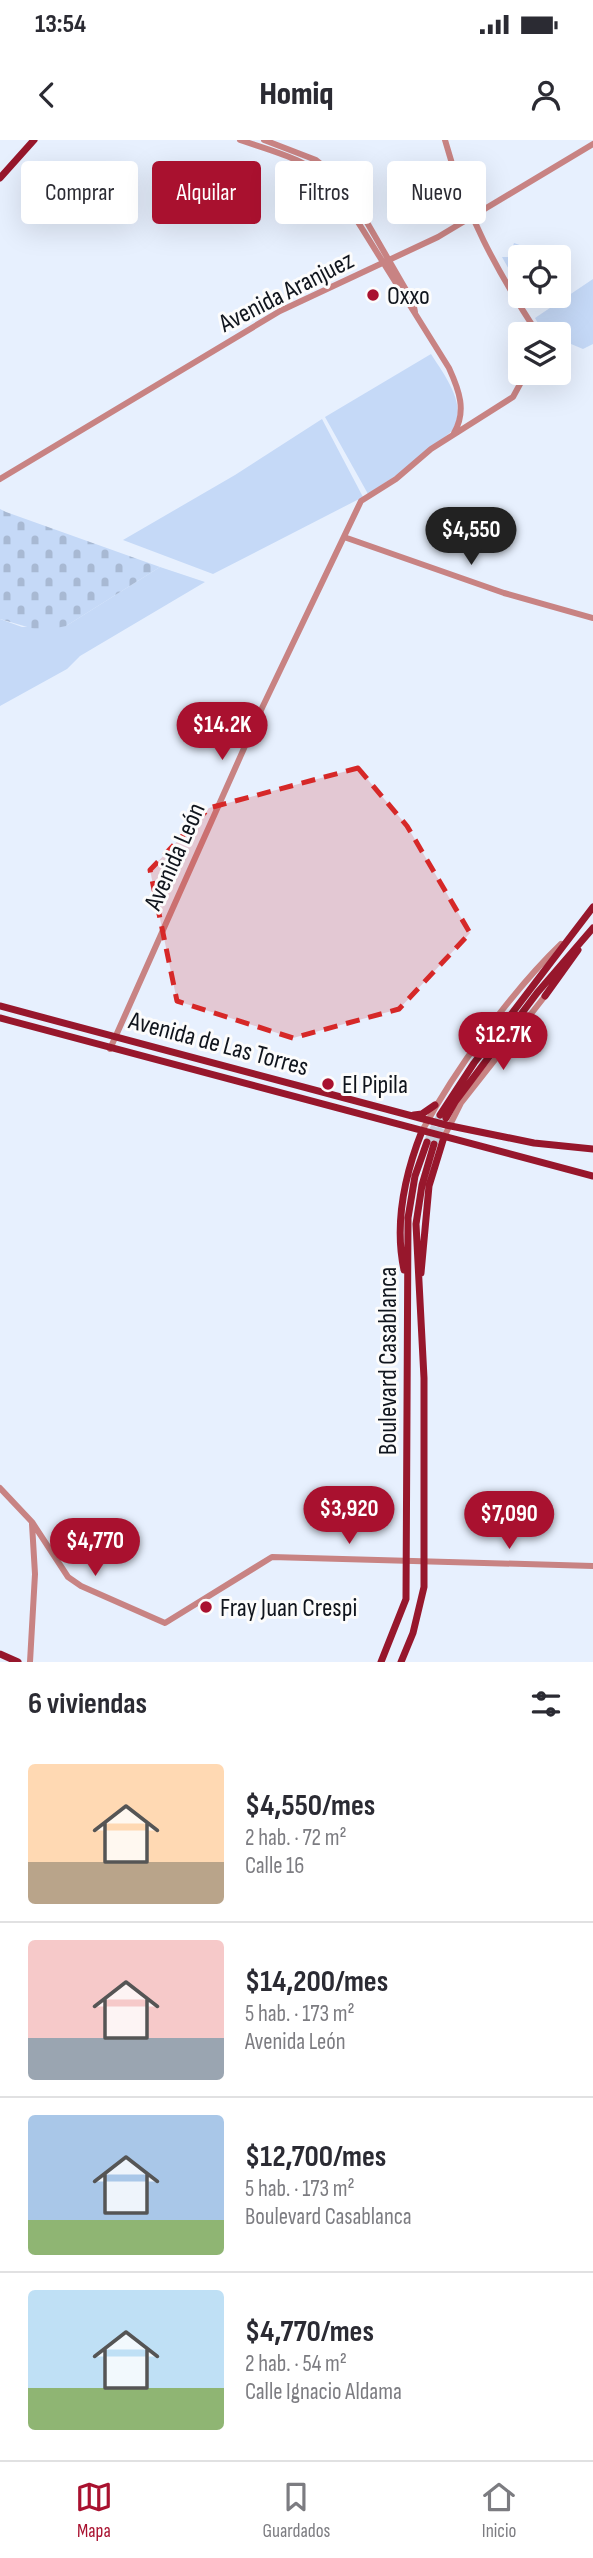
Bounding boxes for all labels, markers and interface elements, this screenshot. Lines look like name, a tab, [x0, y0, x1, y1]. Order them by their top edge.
text: 13:54	[35, 9, 86, 40]
text: Homiq	[259, 75, 334, 114]
icon: back	[28, 76, 66, 114]
icon: person	[527, 76, 565, 114]
chip: Comprar	[21, 161, 138, 224]
chip: Alquilar	[152, 161, 261, 224]
chip: Filtros	[275, 161, 373, 224]
chip: Nuevo	[387, 161, 486, 224]
street label: Avenida Aranjuez	[213, 245, 359, 340]
map controls	[508, 245, 571, 385]
button: locate	[508, 245, 571, 308]
place label: Oxxo	[387, 281, 430, 312]
marker: Oxxo	[365, 287, 381, 303]
button: layers	[508, 322, 571, 385]
pin: $4,550	[414, 508, 528, 567]
text: $4,550	[441, 516, 501, 544]
pin: $14.2K	[165, 702, 279, 762]
text: $14.2K	[193, 711, 251, 739]
street label: Avenida León	[138, 798, 213, 916]
street label: Avenida de Las Torres	[125, 1005, 312, 1083]
pin: $12.7K	[446, 1012, 560, 1072]
text: $12.7K	[474, 1021, 532, 1049]
place label: El Pipila	[342, 1070, 408, 1101]
marker: El Pipila	[320, 1076, 336, 1092]
street label: Boulevard Casablanca	[373, 1267, 404, 1455]
pin: $3,920	[292, 1486, 406, 1546]
pin: $7,090	[452, 1492, 566, 1551]
text: $3,920	[319, 1495, 379, 1523]
text: $7,090	[480, 1500, 538, 1528]
pin: $4,770	[38, 1518, 152, 1578]
text: $4,770	[66, 1527, 124, 1555]
place label: Fray Juan Crespi	[220, 1593, 357, 1624]
marker: Fray Juan Crespi	[198, 1599, 214, 1615]
icon: filters	[527, 1685, 565, 1723]
text: 6 viviendas	[28, 1686, 147, 1722]
text: $4,550/mes	[245, 1788, 375, 1824]
icon: home	[84, 1792, 168, 1876]
text: 2 hab. · 72 m²	[245, 1824, 347, 1852]
text: Calle 16	[245, 1852, 304, 1880]
text: $14,200/mes	[245, 1964, 388, 2000]
icon: home	[84, 1968, 168, 2052]
text: 5 hab. · 173 m²	[245, 2000, 355, 2028]
text: Avenida León	[245, 2028, 346, 2056]
text: $12,700/mes	[245, 2139, 386, 2175]
icon: home	[84, 2143, 168, 2227]
text: 5 hab. · 173 m²	[245, 2175, 355, 2203]
text: Boulevard Casablanca	[245, 2203, 412, 2231]
text: $4,770/mes	[245, 2314, 374, 2350]
icon: home	[84, 2318, 168, 2402]
text: 2 hab. · 54 m²	[245, 2350, 347, 2378]
text: Calle Ignacio Aldama	[245, 2378, 402, 2406]
tab: Mapa	[75, 2478, 113, 2543]
tab: Guardados	[263, 2478, 330, 2543]
tab: Inicio	[480, 2478, 518, 2543]

